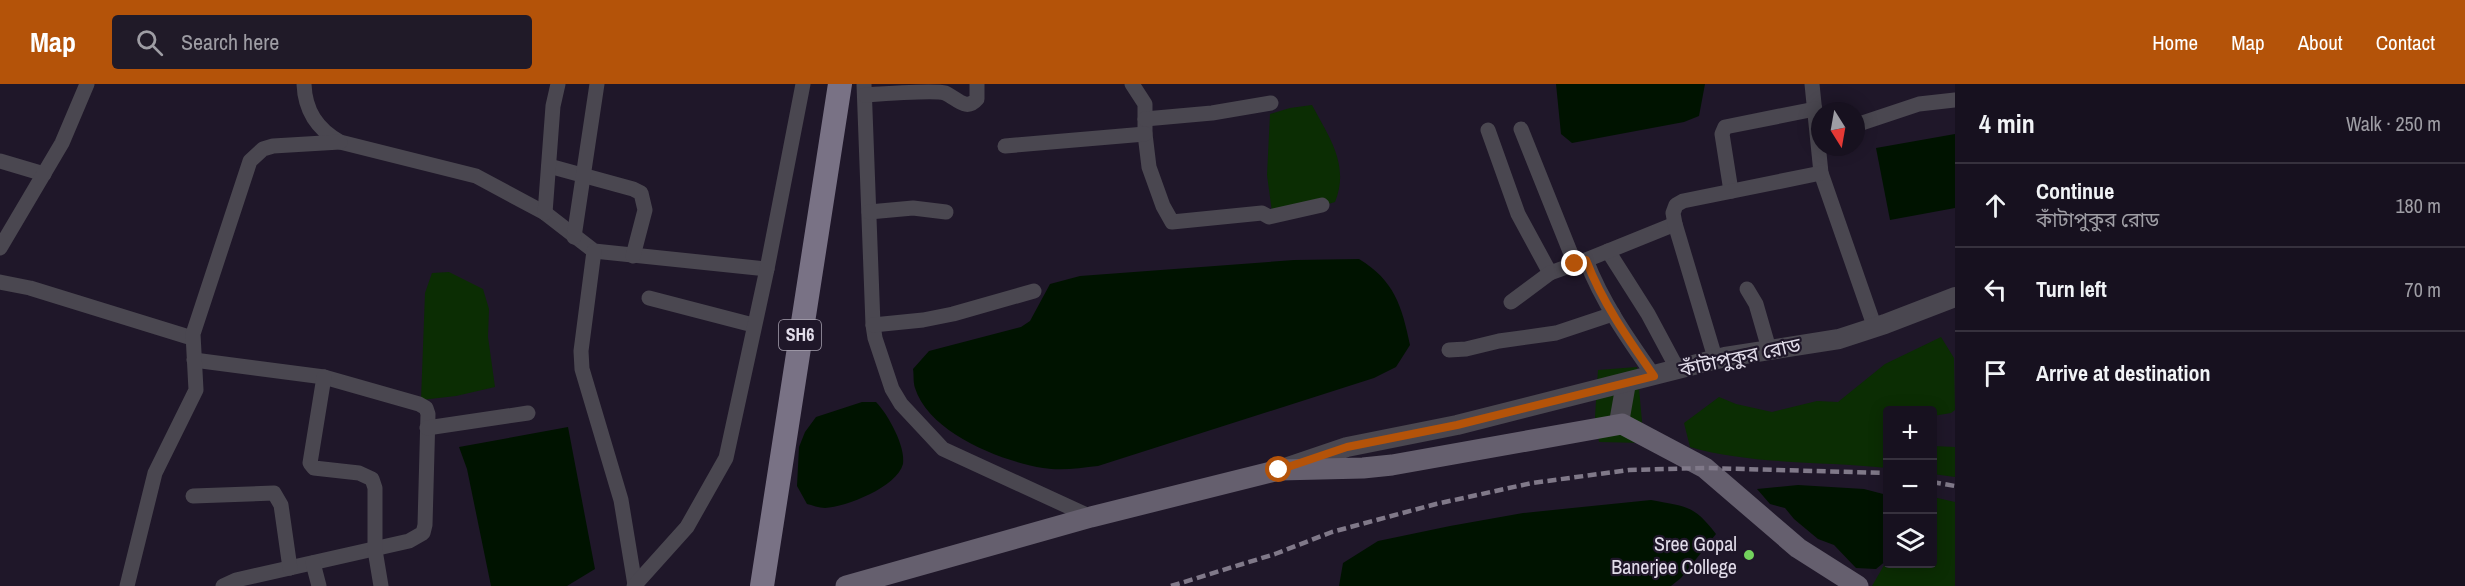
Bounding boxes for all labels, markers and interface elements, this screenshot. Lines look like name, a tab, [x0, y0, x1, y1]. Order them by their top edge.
search box	[112, 15, 532, 69]
text: Map	[30, 23, 76, 61]
icon: search	[133, 26, 166, 59]
text: Search here	[181, 27, 279, 57]
text: Home	[2152, 28, 2198, 57]
text: Map	[2231, 28, 2265, 57]
text: About	[2298, 28, 2343, 57]
text: Contact	[2376, 28, 2435, 57]
north arrow	[1811, 102, 1865, 156]
text: 4 min	[1979, 106, 2035, 141]
text: Walk · 250 m	[2346, 110, 2441, 137]
text: Continue	[2036, 176, 2114, 206]
icon: ahead	[1979, 189, 2012, 222]
text: 180 m	[2395, 192, 2441, 219]
text: কাঁটাপুকুর রোড	[2036, 206, 2159, 233]
route end	[1561, 250, 1587, 276]
icon: left	[1979, 273, 2012, 306]
text: Turn left	[2036, 274, 2107, 304]
text: 70 m	[2405, 276, 2441, 303]
road number: SH6	[779, 320, 821, 350]
street label: কাঁটাপুকুর রোড	[1676, 330, 1804, 383]
icon: arrive	[1979, 357, 2012, 390]
text: Arrive at destination	[2036, 358, 2210, 388]
map controls	[1883, 406, 1937, 568]
button: +	[1883, 406, 1937, 460]
route start	[1265, 456, 1291, 482]
button: −	[1883, 460, 1937, 514]
button: layers	[1883, 514, 1937, 568]
place label: Sree Gopal Banerjee College	[1611, 530, 1737, 580]
marker: Sree Gopal Banerjee College	[1742, 548, 1756, 562]

